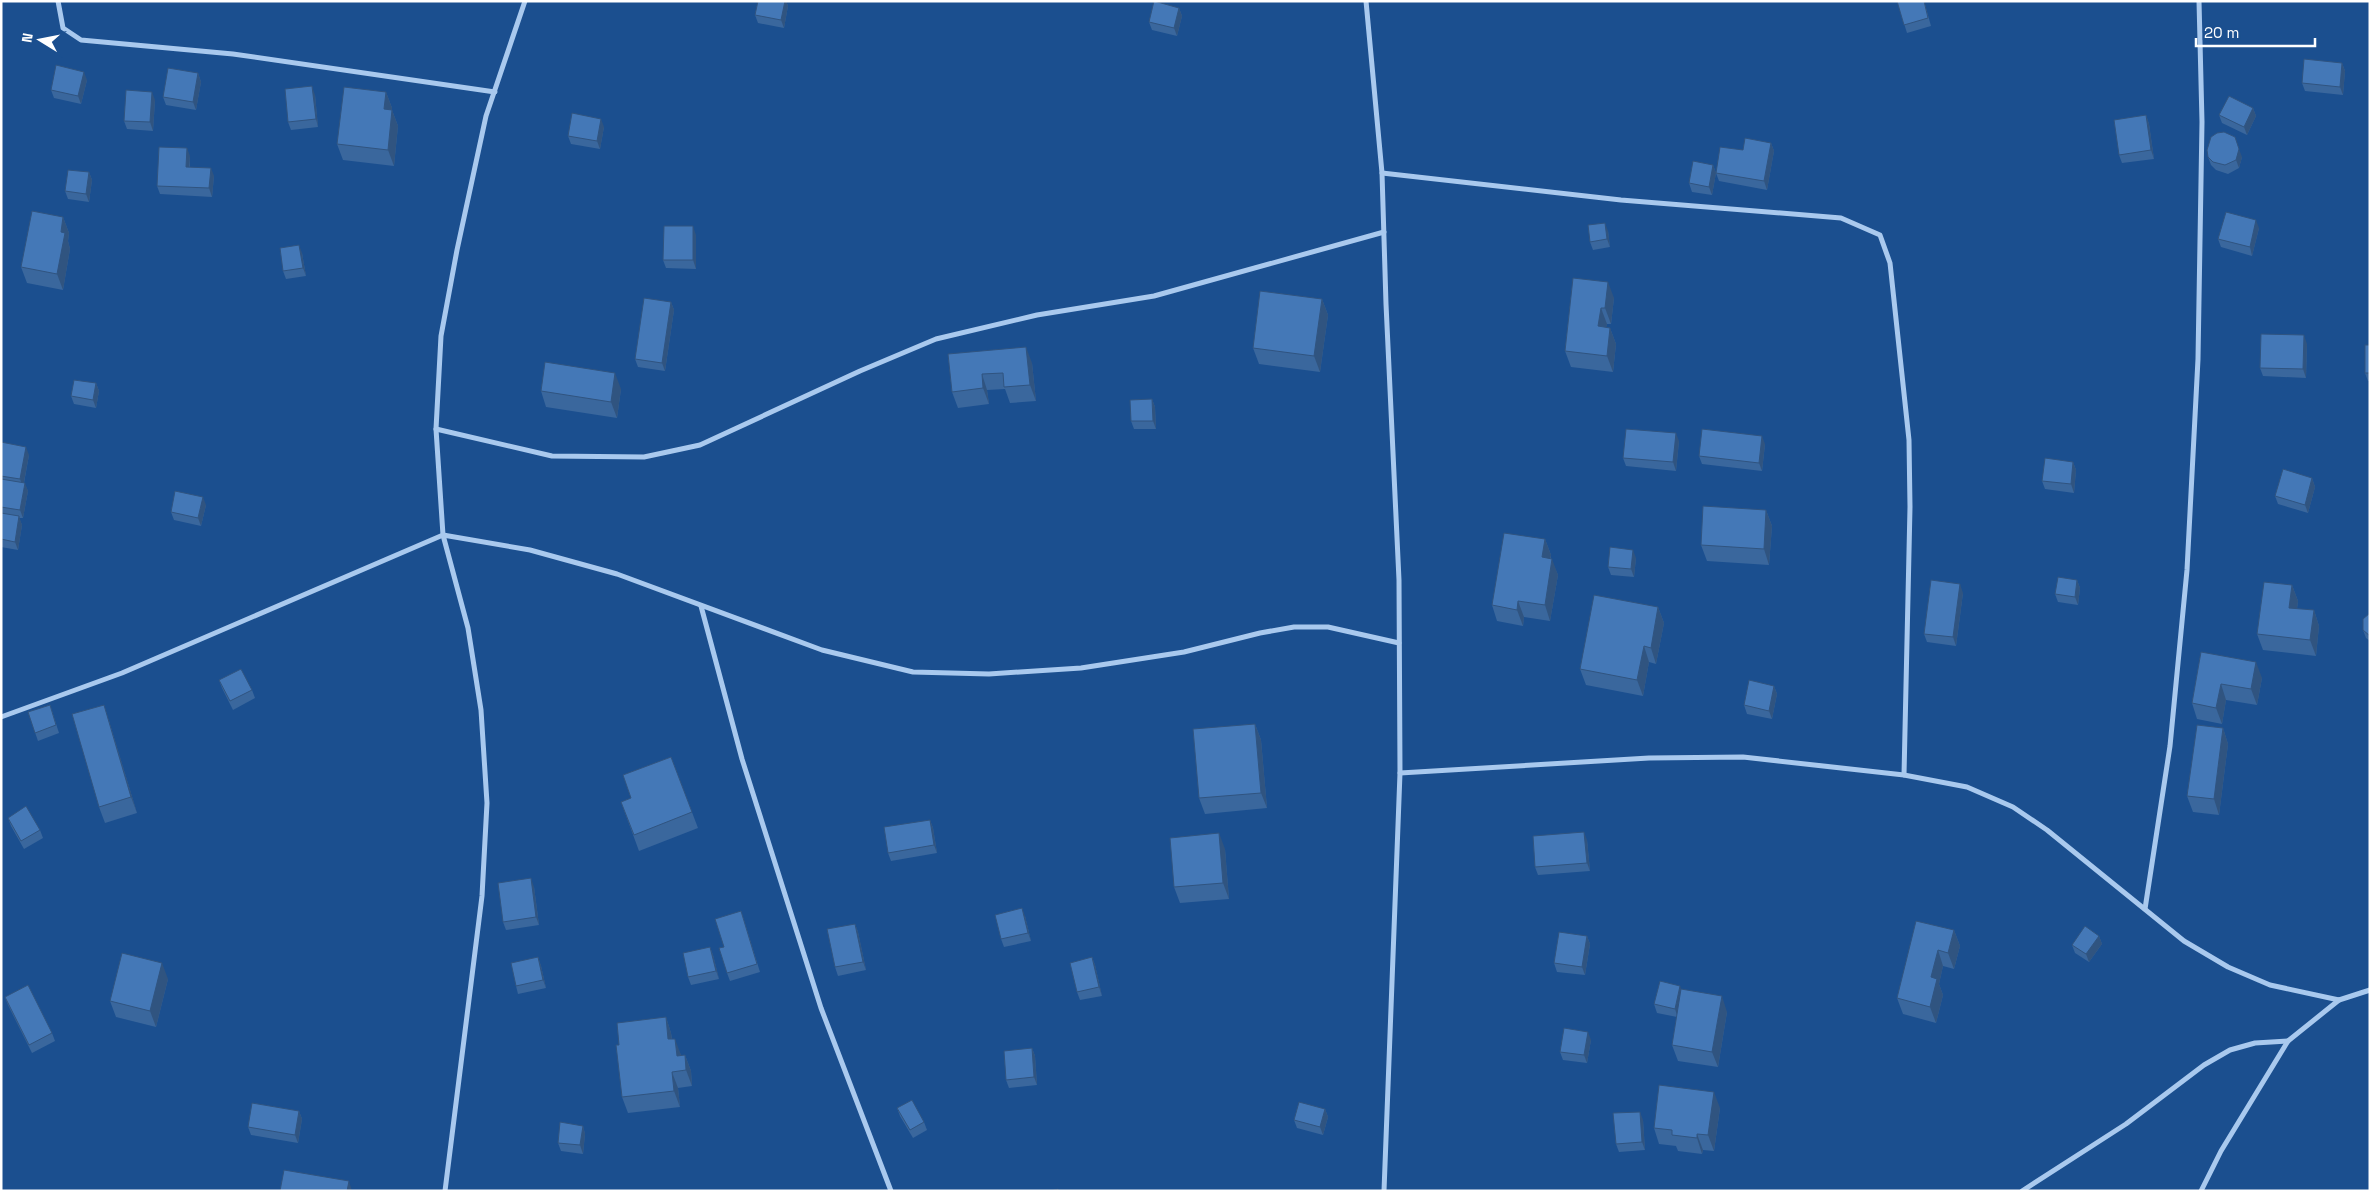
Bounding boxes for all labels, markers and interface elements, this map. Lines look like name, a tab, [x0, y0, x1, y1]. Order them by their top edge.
north arrow	[15, 15, 65, 65]
scale bar	[2196, 15, 2315, 47]
text: 20 m	[2204, 23, 2239, 42]
text: N	[18, 32, 37, 44]

